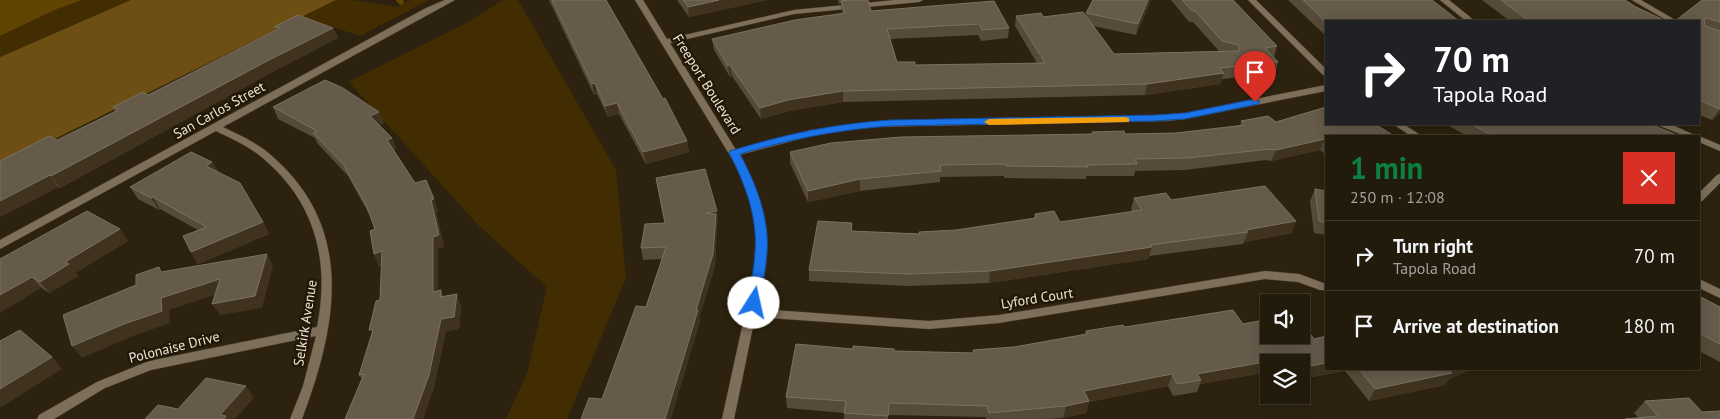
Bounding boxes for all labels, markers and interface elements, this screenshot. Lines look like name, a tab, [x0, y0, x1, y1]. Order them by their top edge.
street label: Freeport Boulevard	[669, 31, 745, 137]
text: 70 m	[1433, 36, 1510, 82]
icon: right	[1350, 40, 1415, 105]
pin	[1234, 51, 1276, 102]
icon: arrive	[1241, 58, 1269, 86]
street label: San Carlos Street	[170, 77, 268, 143]
text: Tapola Road	[1433, 80, 1547, 108]
text: 1 min	[1350, 148, 1423, 187]
button: close	[1623, 152, 1675, 204]
text: 250 m · 12:08	[1350, 187, 1445, 207]
text: Turn right	[1393, 234, 1473, 258]
icon: right	[1350, 242, 1378, 270]
text: 70 m	[1634, 244, 1675, 268]
text: Tapola Road	[1393, 258, 1476, 278]
position arrow	[727, 276, 779, 328]
street label: Selkirk Avenue	[289, 279, 321, 367]
street label: Lyford Court	[1000, 283, 1075, 313]
map controls	[1260, 294, 1310, 404]
button: sound	[1260, 294, 1310, 344]
icon: arrive	[1350, 312, 1378, 340]
text: Arrive at destination	[1393, 314, 1559, 338]
text: 180 m	[1623, 314, 1675, 338]
street label: Polonaise Drive	[127, 327, 221, 367]
button: layers	[1260, 354, 1310, 404]

